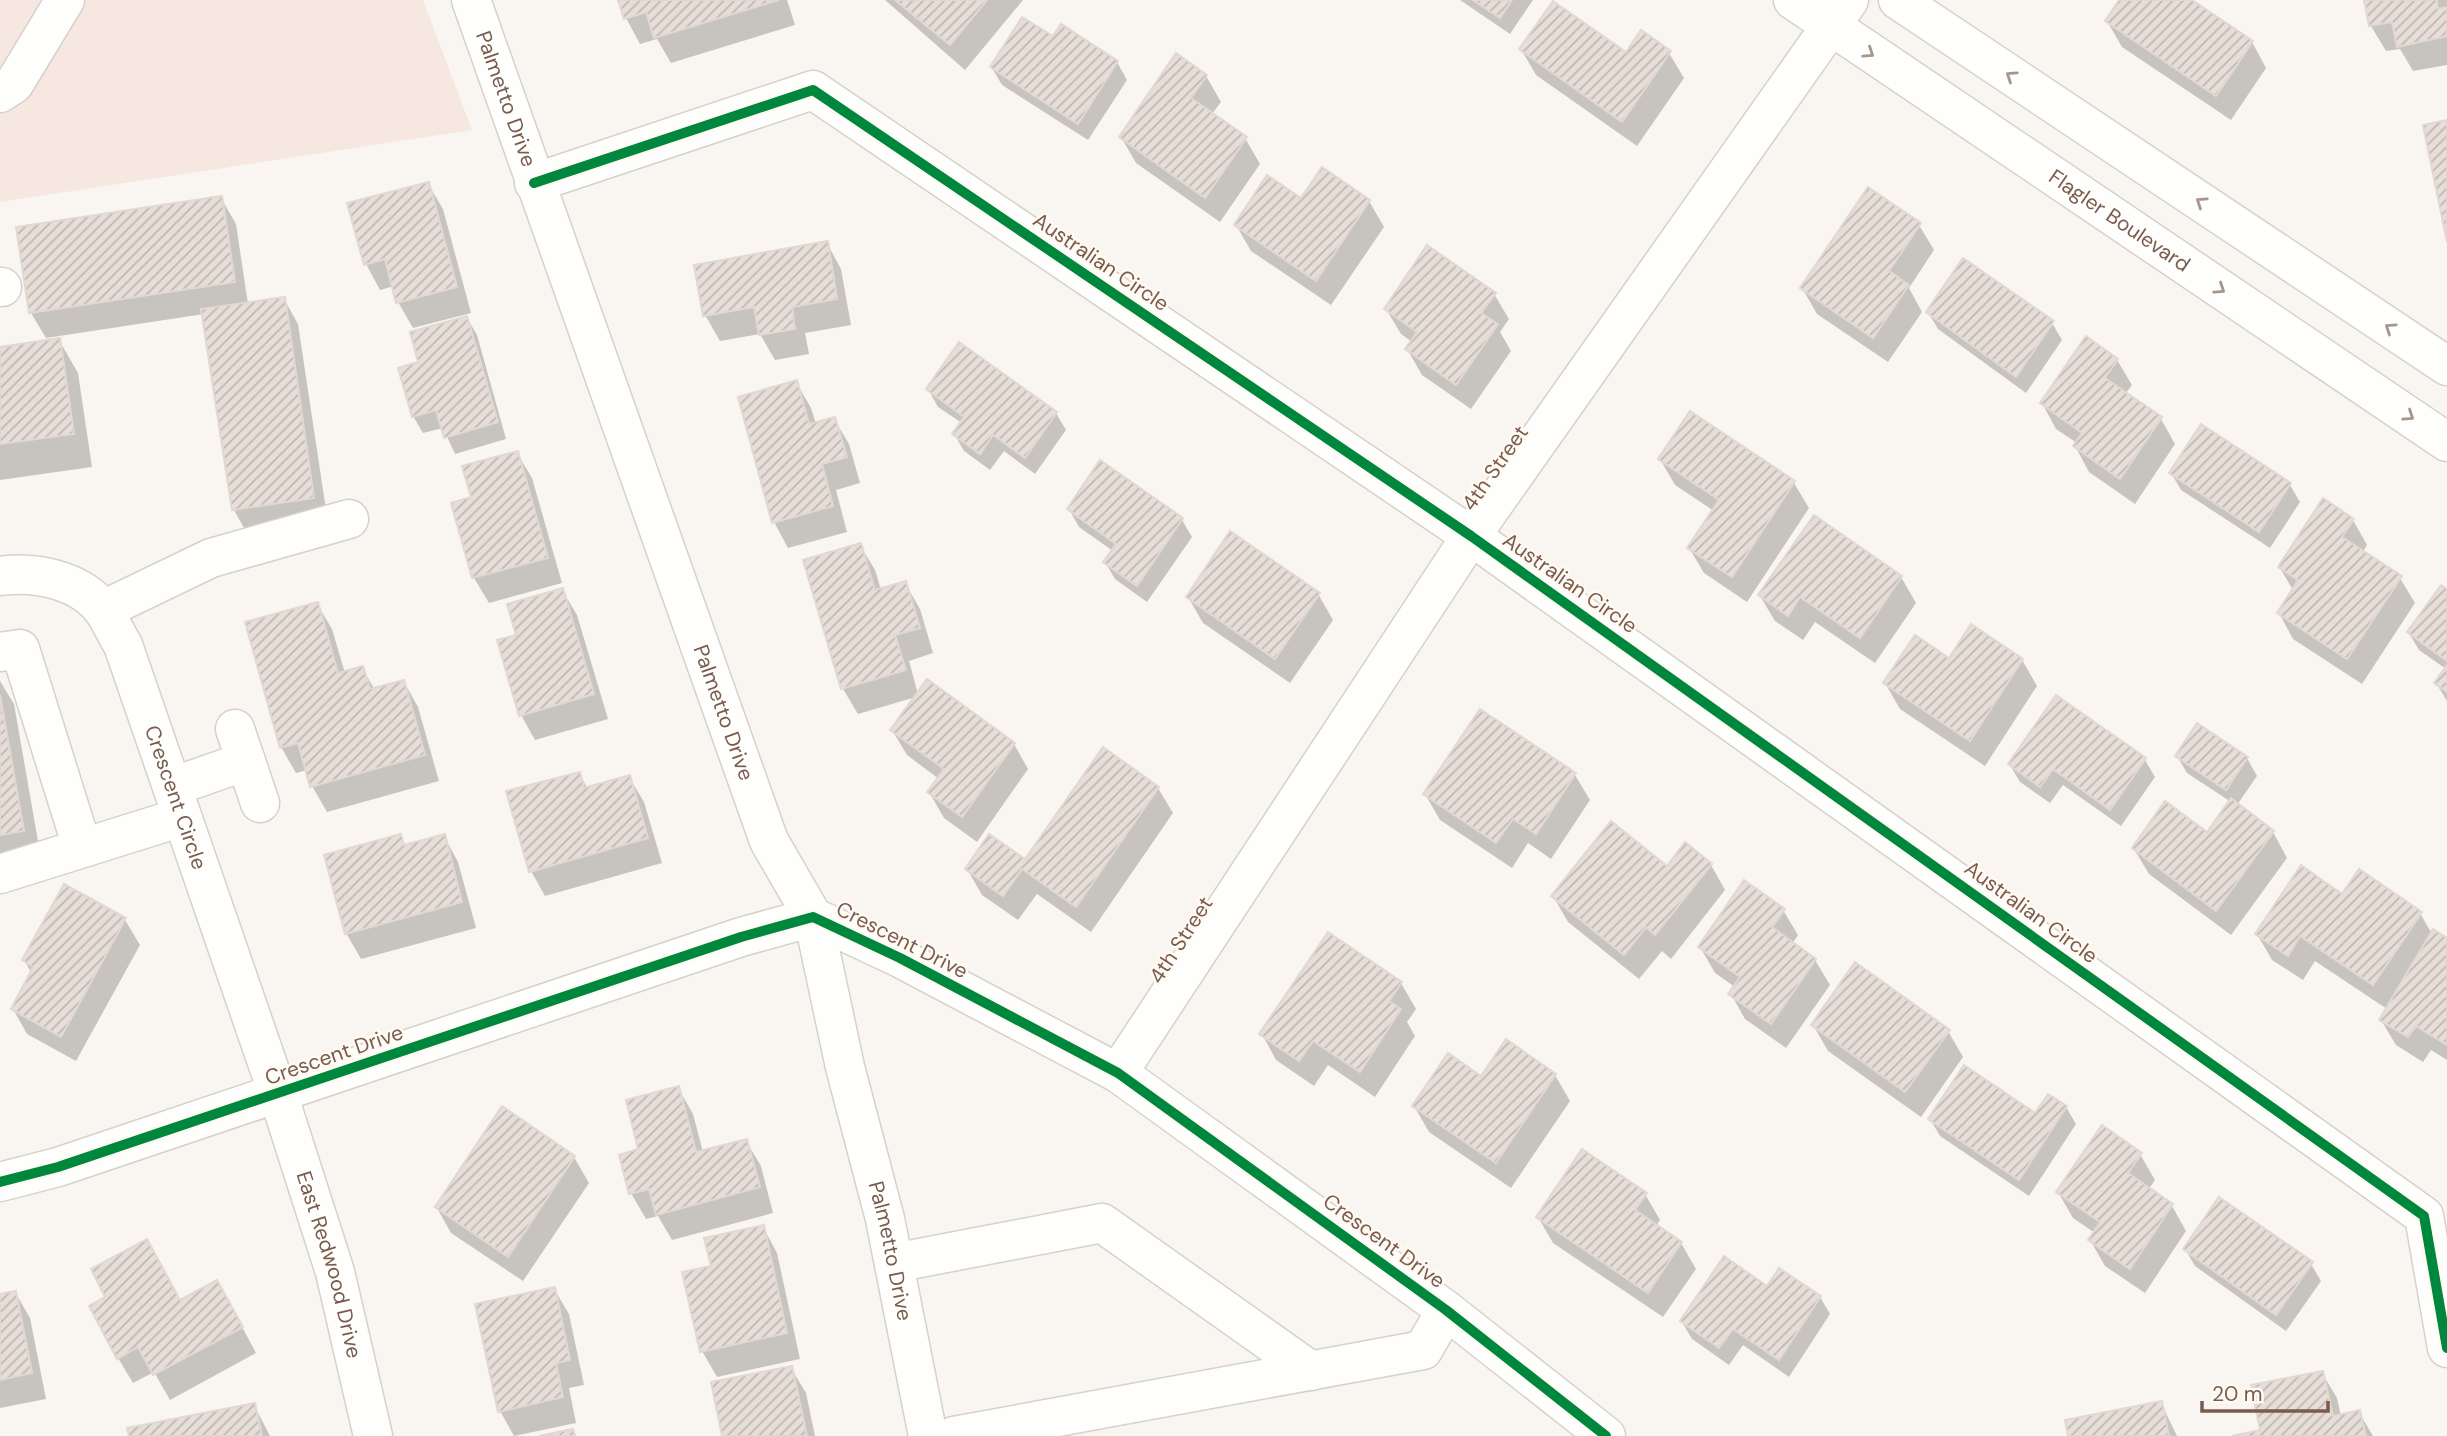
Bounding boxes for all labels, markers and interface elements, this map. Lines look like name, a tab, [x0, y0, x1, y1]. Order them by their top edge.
street label: Palmetto Drive	[469, 27, 543, 171]
one-way arrow	[1861, 45, 1874, 57]
one-way arrow	[2006, 71, 2019, 84]
street label: Flagler Boulevard	[2043, 163, 2196, 278]
one-way arrow	[2196, 198, 2209, 210]
street label: Australian Circle	[1028, 206, 1174, 318]
one-way arrow	[2212, 281, 2225, 293]
one-way arrow	[2385, 324, 2398, 336]
one-way arrow	[2401, 408, 2414, 420]
street label: 4th Street	[1455, 420, 1535, 516]
street label: Australian Circle	[1497, 526, 1643, 640]
street label: Palmetto Drive	[687, 641, 760, 784]
street label: Crescent Circle	[138, 722, 214, 873]
street label: Australian Circle	[1959, 854, 2103, 970]
street label: 4th Street	[1143, 891, 1219, 989]
street label: Crescent Drive	[831, 895, 973, 985]
street label: Crescent Drive	[261, 1018, 407, 1092]
street label: East Redwood Drive	[290, 1168, 369, 1361]
street label: Palmetto Drive	[862, 1178, 919, 1323]
street label: Crescent Drive	[1317, 1187, 1451, 1295]
scale bar	[2202, 1370, 2328, 1414]
text: 20 m	[2212, 1380, 2263, 1408]

